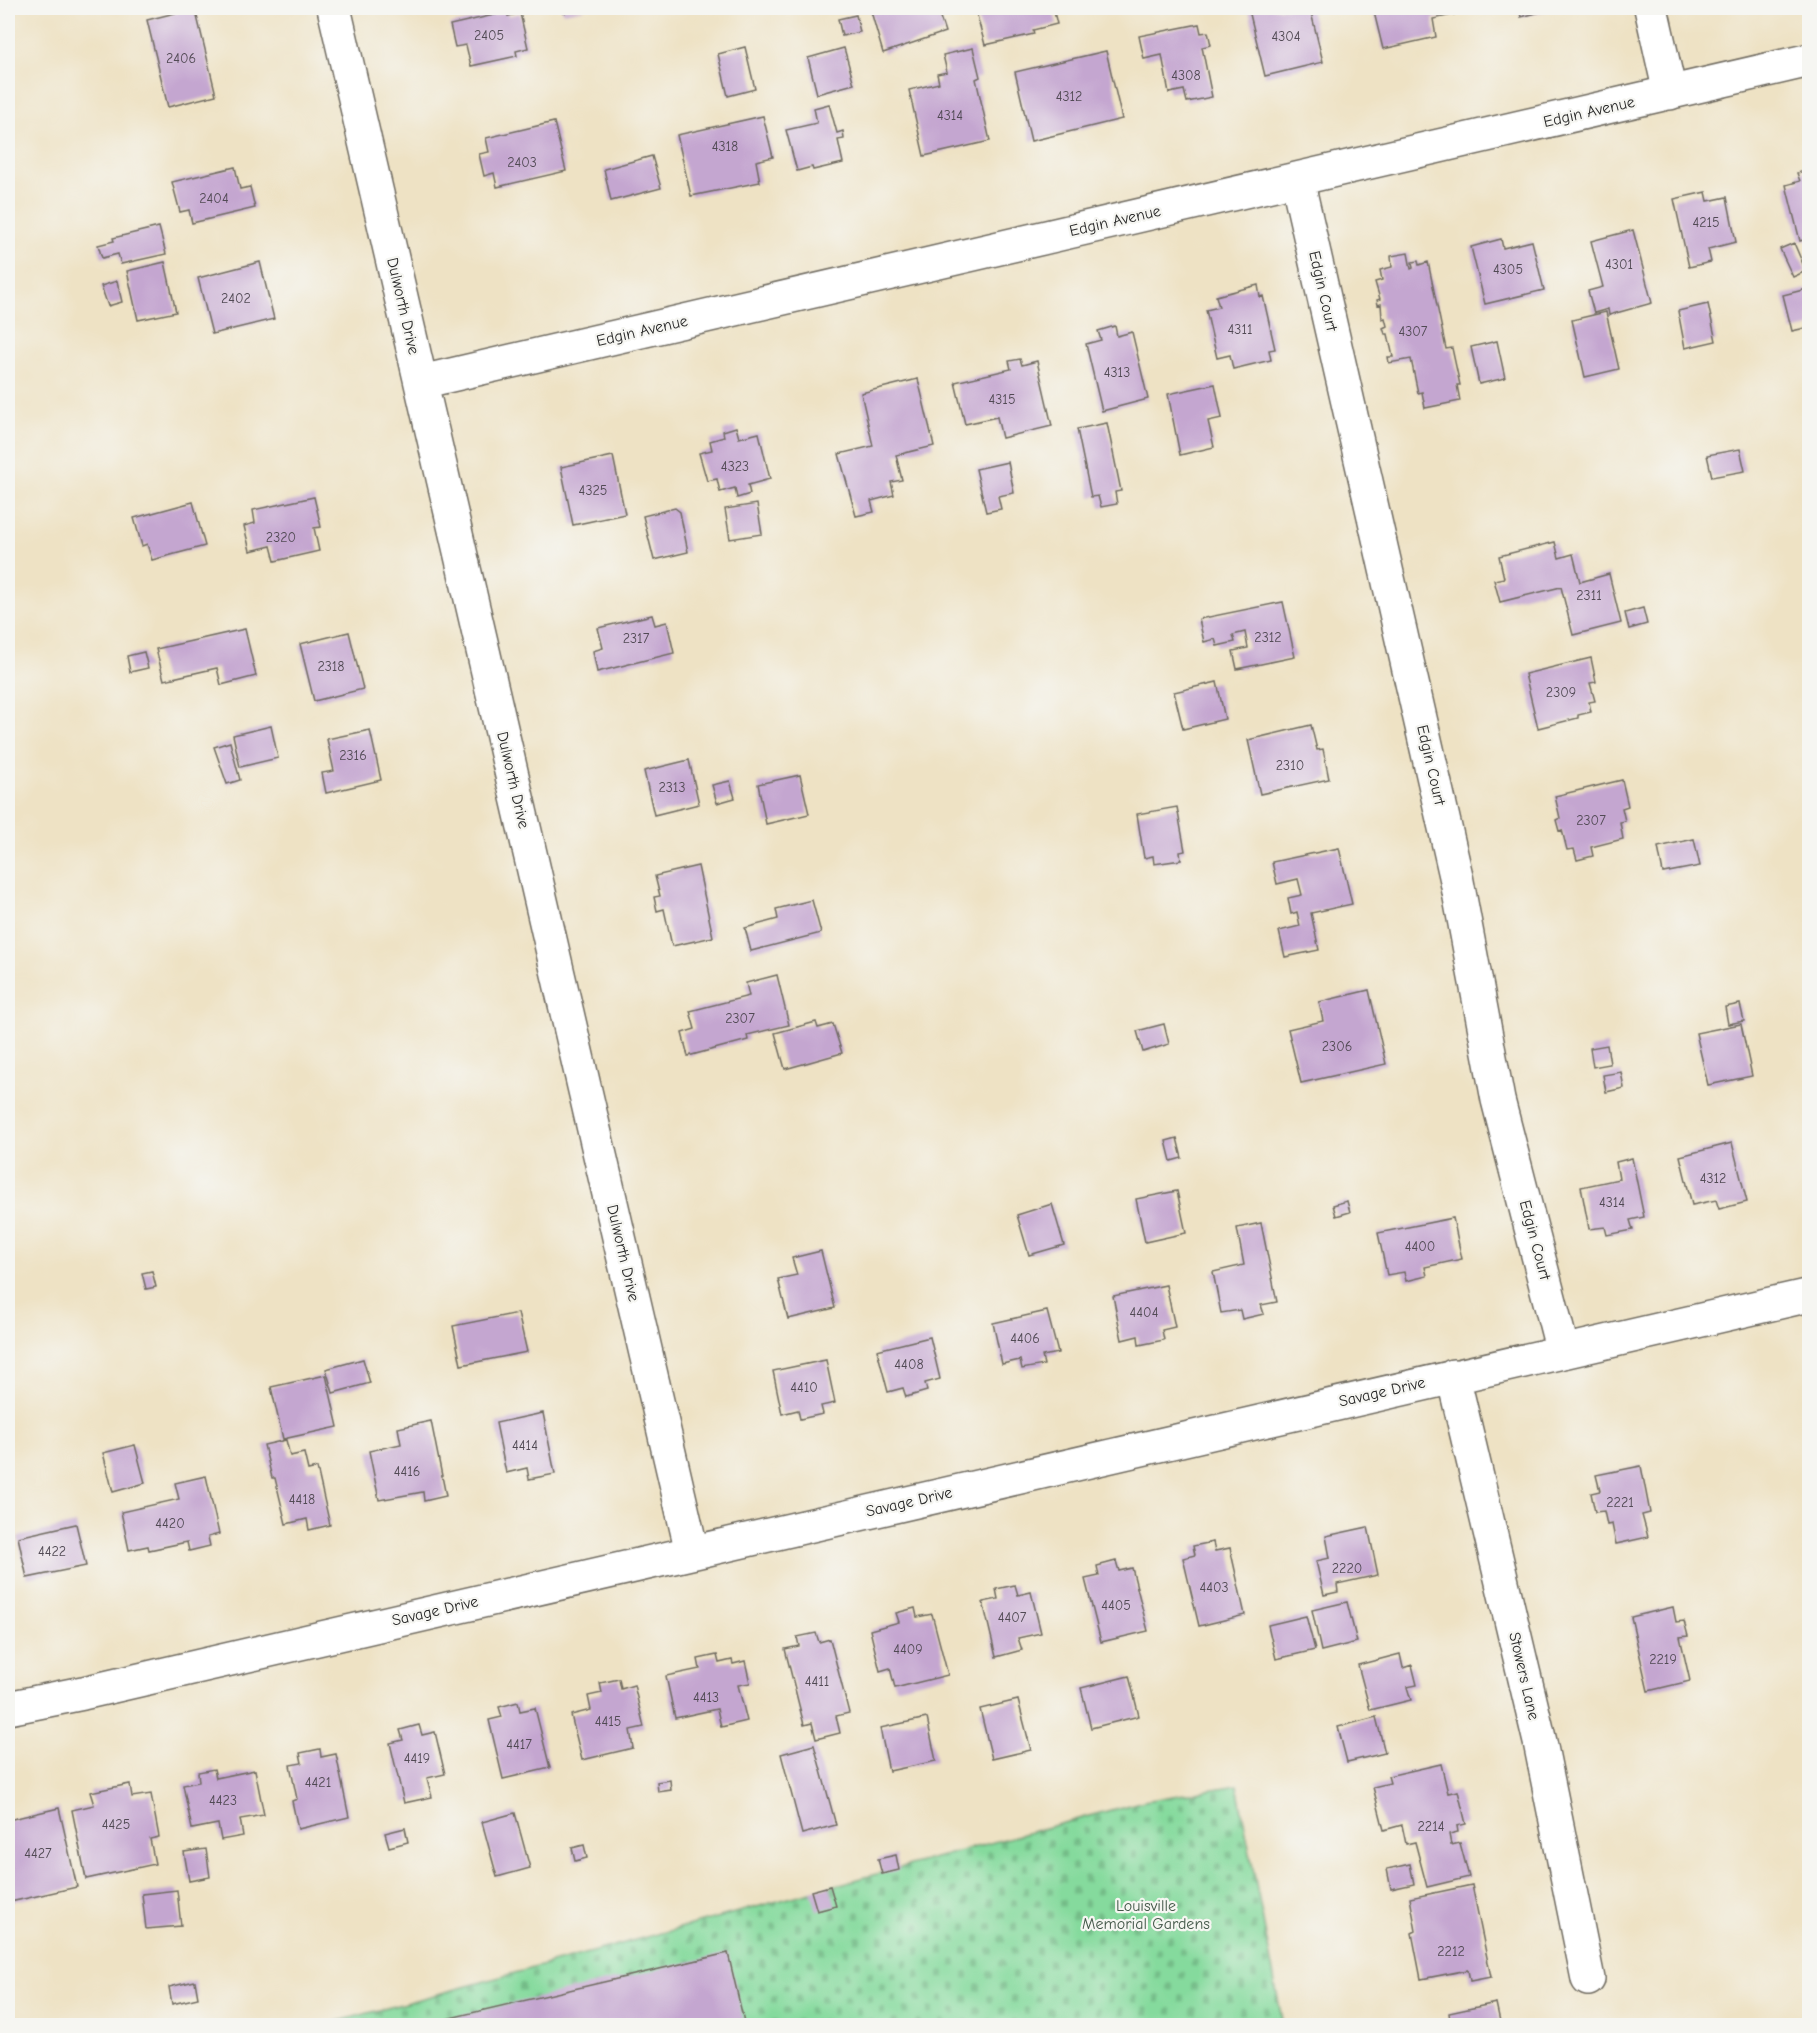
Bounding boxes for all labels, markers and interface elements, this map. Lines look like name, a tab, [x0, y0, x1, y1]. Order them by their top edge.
house number: 2405	[474, 27, 504, 44]
house number: 4304	[1271, 28, 1301, 45]
house number: 2406	[166, 50, 196, 67]
house number: 4308	[1171, 67, 1201, 84]
house number: 4312	[1056, 88, 1082, 105]
street label: Edgin Avenue	[1542, 93, 1636, 131]
house number: 4314	[937, 107, 963, 124]
house number: 4318	[712, 138, 738, 155]
house number: 2403	[507, 154, 537, 171]
house number: 2404	[199, 190, 229, 207]
street label: Edgin Avenue	[1068, 202, 1162, 240]
house number: 4215	[1692, 214, 1720, 231]
street label: Edgin Court	[1305, 249, 1341, 333]
street label: Dulworth Drive	[383, 256, 423, 356]
house number: 4301	[1605, 256, 1633, 273]
house number: 4305	[1493, 261, 1523, 278]
house number: 2402	[221, 290, 251, 307]
street label: Edgin Avenue	[595, 312, 689, 350]
house number: 4311	[1228, 321, 1252, 338]
house number: 4307	[1398, 323, 1428, 340]
house number: 4313	[1104, 364, 1130, 381]
house number: 4315	[989, 391, 1016, 408]
house number: 4323	[721, 458, 749, 475]
house number: 4325	[579, 482, 607, 499]
house number: 2320	[266, 529, 296, 546]
house number: 2311	[1576, 587, 1602, 604]
house number: 2312	[1254, 629, 1282, 646]
house number: 2317	[623, 630, 650, 647]
house number: 2318	[317, 658, 345, 675]
house number: 2309	[1546, 684, 1576, 701]
street label: Edgin Court	[1413, 723, 1449, 807]
street label: Dulworth Drive	[493, 730, 533, 830]
house number: 2316	[339, 747, 367, 764]
house number: 2310	[1276, 757, 1304, 774]
house number: 2313	[658, 779, 686, 796]
house number: 2307	[1576, 812, 1606, 829]
house number: 2307	[725, 1010, 755, 1027]
house number: 2306	[1322, 1038, 1352, 1055]
house number: 4312	[1700, 1170, 1726, 1187]
house number: 4314	[1599, 1194, 1625, 1211]
street label: Edgin Court	[1516, 1198, 1554, 1282]
street label: Dulworth Drive	[603, 1203, 643, 1303]
house number: 4400	[1405, 1238, 1435, 1255]
house number: 4404	[1130, 1304, 1159, 1321]
house number: 4406	[1010, 1330, 1040, 1347]
house number: 4408	[894, 1356, 924, 1373]
street label: Savage Drive	[1337, 1373, 1427, 1411]
house number: 4410	[790, 1379, 818, 1396]
house number: 4414	[512, 1437, 538, 1454]
house number: 4416	[394, 1463, 420, 1480]
street label: Savage Drive	[864, 1483, 954, 1521]
house number: 4418	[289, 1491, 315, 1508]
house number: 2221	[1606, 1494, 1634, 1511]
house number: 4420	[155, 1515, 185, 1532]
house number: 4422	[38, 1543, 66, 1560]
house number: 2220	[1332, 1560, 1362, 1577]
house number: 4403	[1199, 1579, 1229, 1596]
street label: Savage Drive	[390, 1592, 480, 1630]
house number: 4405	[1101, 1597, 1131, 1614]
house number: 4407	[998, 1609, 1027, 1626]
street label: Stowers Lane	[1505, 1630, 1543, 1722]
house number: 4409	[893, 1641, 923, 1658]
house number: 2219	[1649, 1651, 1677, 1668]
house number: 4411	[805, 1673, 829, 1690]
house number: 4413	[693, 1689, 719, 1706]
house number: 4415	[595, 1713, 621, 1730]
house number: 4417	[506, 1736, 532, 1753]
house number: 4419	[404, 1750, 430, 1767]
house number: 4421	[305, 1774, 331, 1791]
house number: 4423	[209, 1792, 237, 1809]
house number: 4425	[102, 1816, 130, 1833]
house number: 2214	[1418, 1818, 1445, 1835]
house number: 4427	[24, 1845, 52, 1862]
park label: Louisville Memorial Gardens	[1082, 1897, 1210, 1933]
house number: 2212	[1437, 1943, 1465, 1960]

